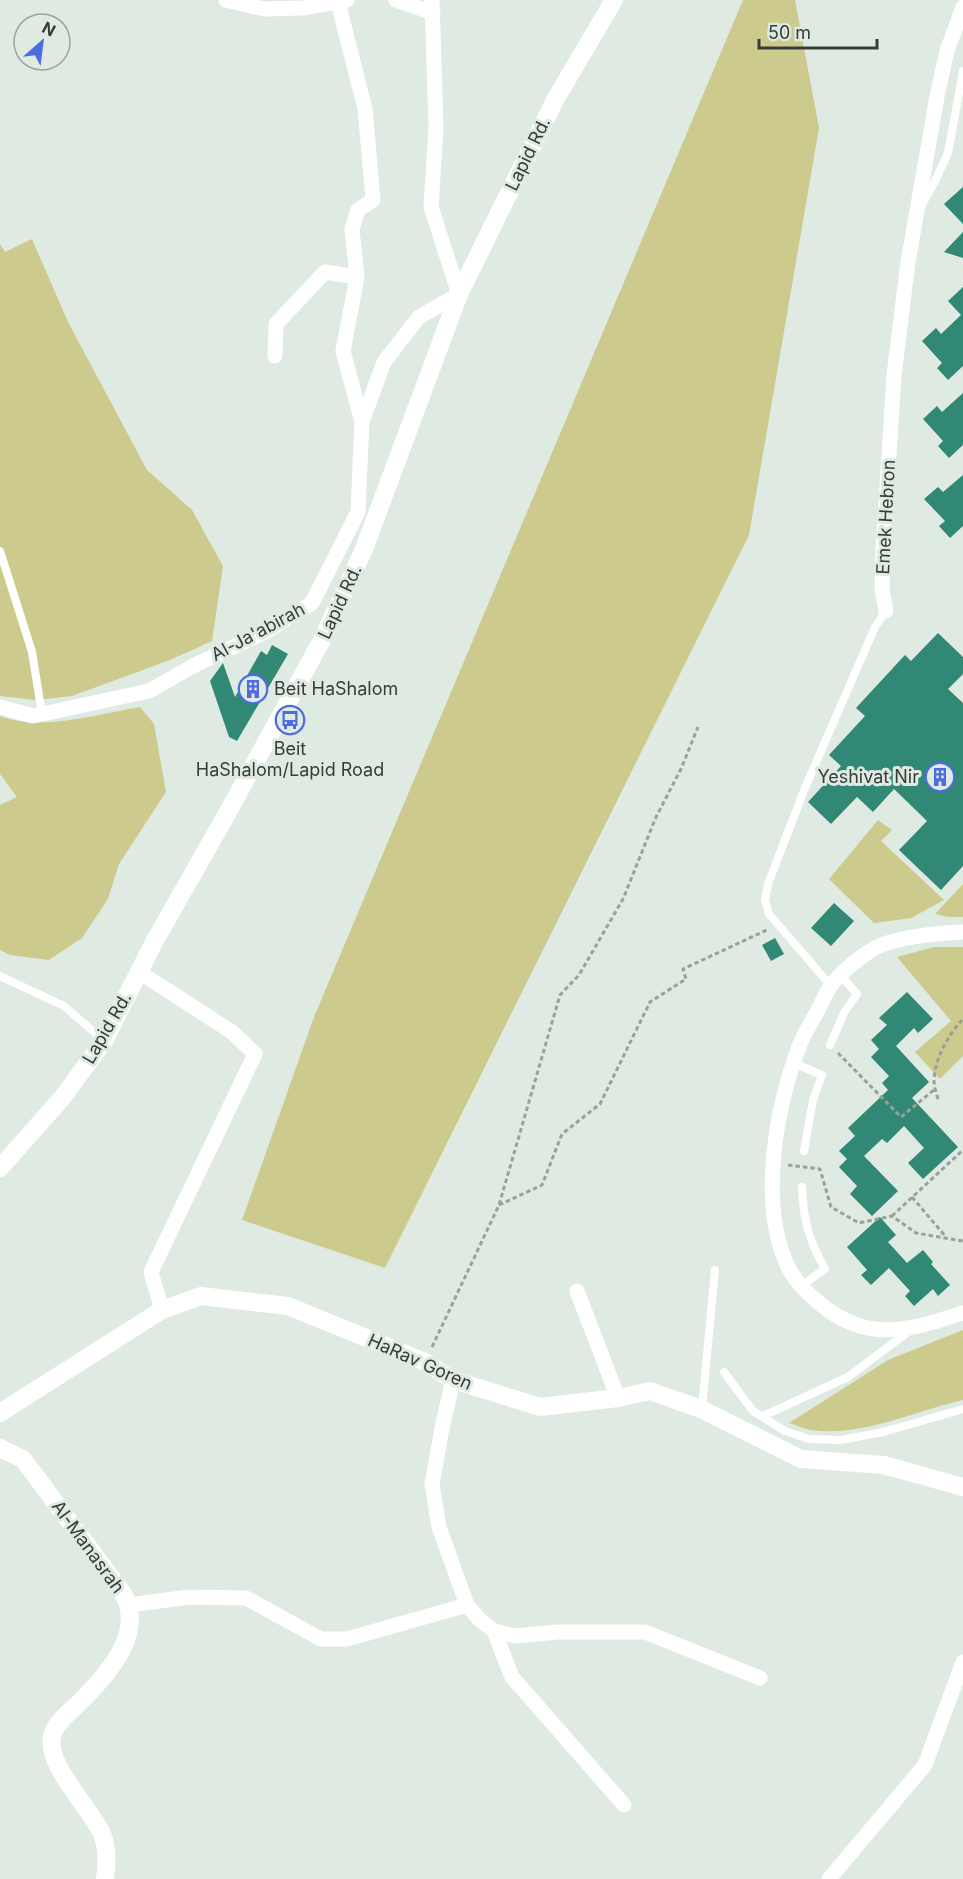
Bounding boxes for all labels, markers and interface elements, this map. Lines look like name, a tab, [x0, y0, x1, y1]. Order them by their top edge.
north arrow	[12, 12, 72, 72]
scale bar	[759, 12, 878, 50]
text: N	[39, 17, 59, 40]
text: 50 m	[768, 22, 811, 43]
street label: Lapid Rd.	[501, 114, 554, 194]
street label: Emek Hebron	[872, 459, 899, 575]
street label: Lapid Rd.	[313, 561, 366, 642]
street label: Al-Ja'abirah	[207, 598, 308, 665]
building icon: Beit HaShalom	[237, 673, 269, 705]
place label: Beit HaShalom	[274, 678, 398, 699]
bus stop icon: Beit HaShalom/Lapid Road	[274, 704, 306, 736]
place label: Beit HaShalom/Lapid Road	[196, 738, 384, 780]
building icon: Yeshivat Nir	[924, 761, 956, 793]
place label: Yeshivat Nir	[817, 766, 919, 787]
street label: Lapid Rd.	[78, 988, 135, 1067]
street label: HaRav Goren	[365, 1329, 476, 1394]
street label: Al-Manasrah	[48, 1496, 129, 1597]

